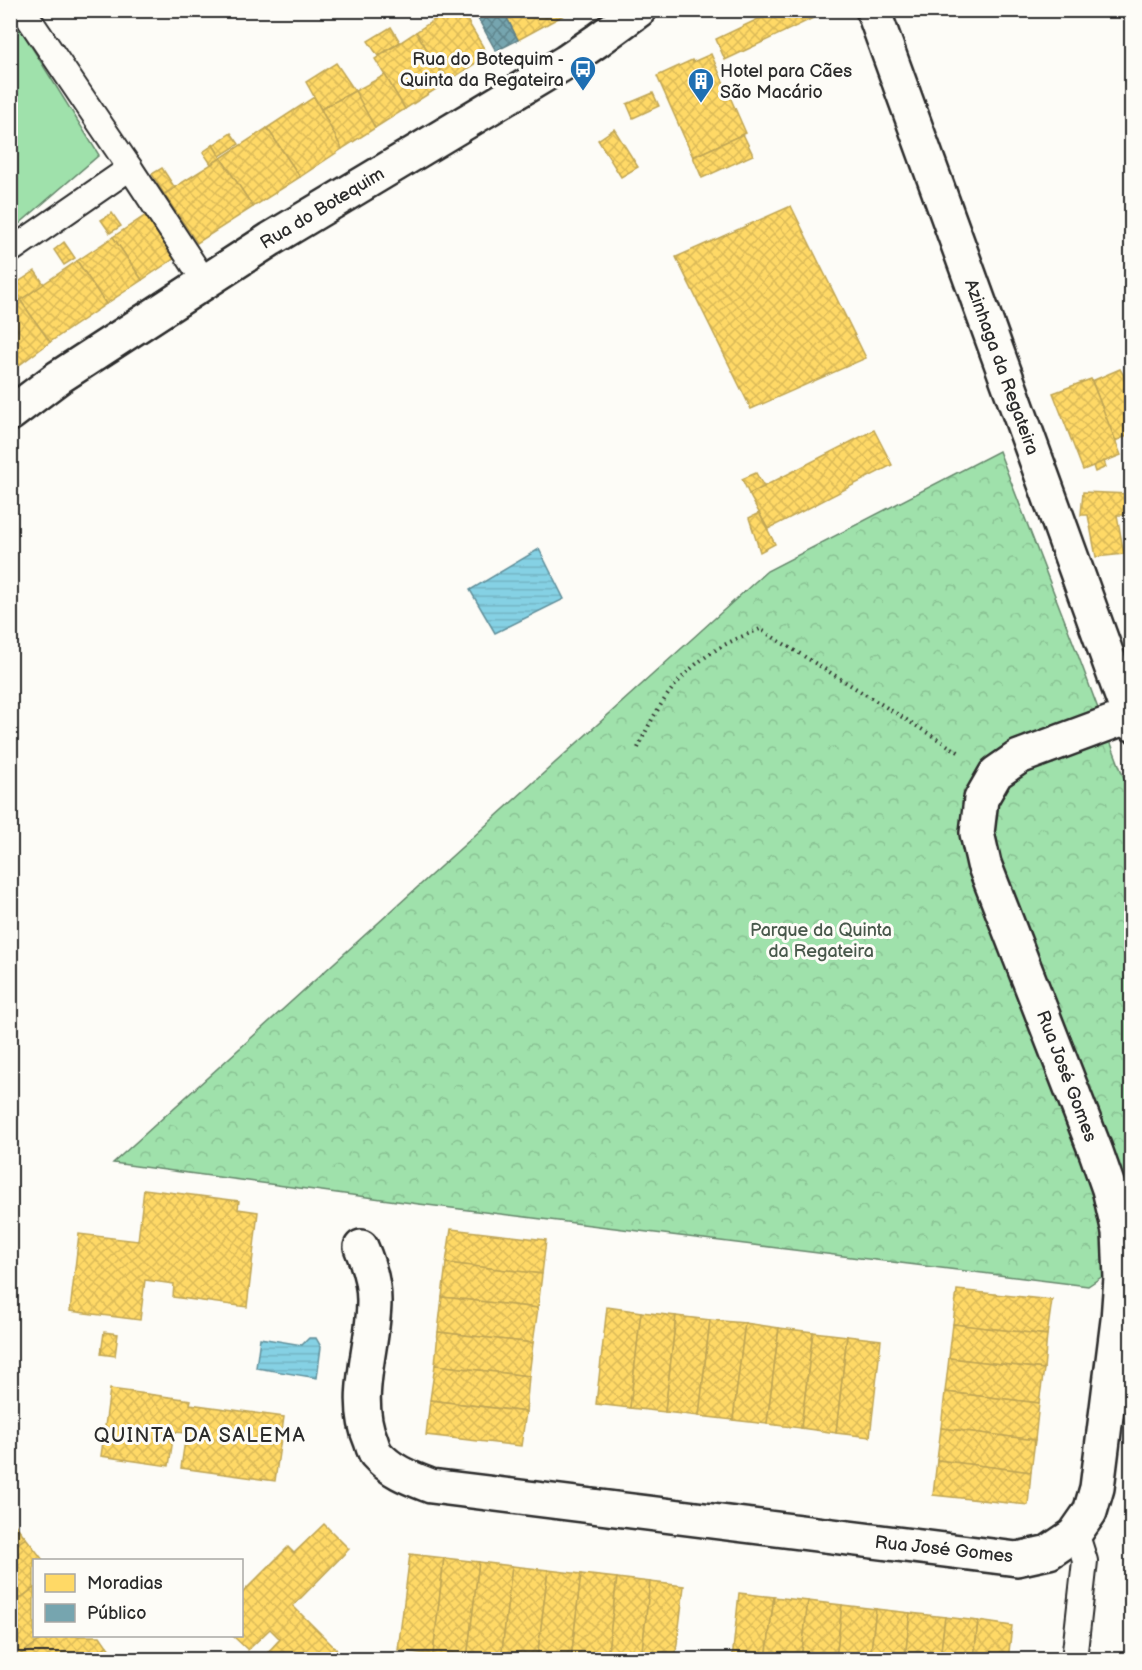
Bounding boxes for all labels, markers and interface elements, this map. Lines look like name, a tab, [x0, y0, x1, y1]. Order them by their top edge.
place label: Rua do Botequim - Quinta da Regateira	[400, 49, 564, 91]
bus stop icon: Rua do Botequim - Quinta da Regateira	[568, 54, 598, 92]
place label: Hotel para Cães São Macário	[720, 61, 852, 103]
building icon: Hotel para Cães São Macário	[686, 66, 716, 104]
street label: Rua do Botequim	[256, 163, 388, 254]
street label: Azinhaga da Regateira	[960, 277, 1043, 458]
park label: Parque da Quinta da Regateira	[750, 920, 892, 962]
street label: Rua José Gomes	[1032, 1008, 1101, 1145]
district label: QUINTA DA SALEMA	[94, 1424, 306, 1448]
street label: Rua José Gomes	[874, 1532, 1014, 1567]
legend	[33, 1559, 243, 1637]
text: Moradias	[87, 1573, 163, 1594]
text: Público	[87, 1603, 146, 1624]

